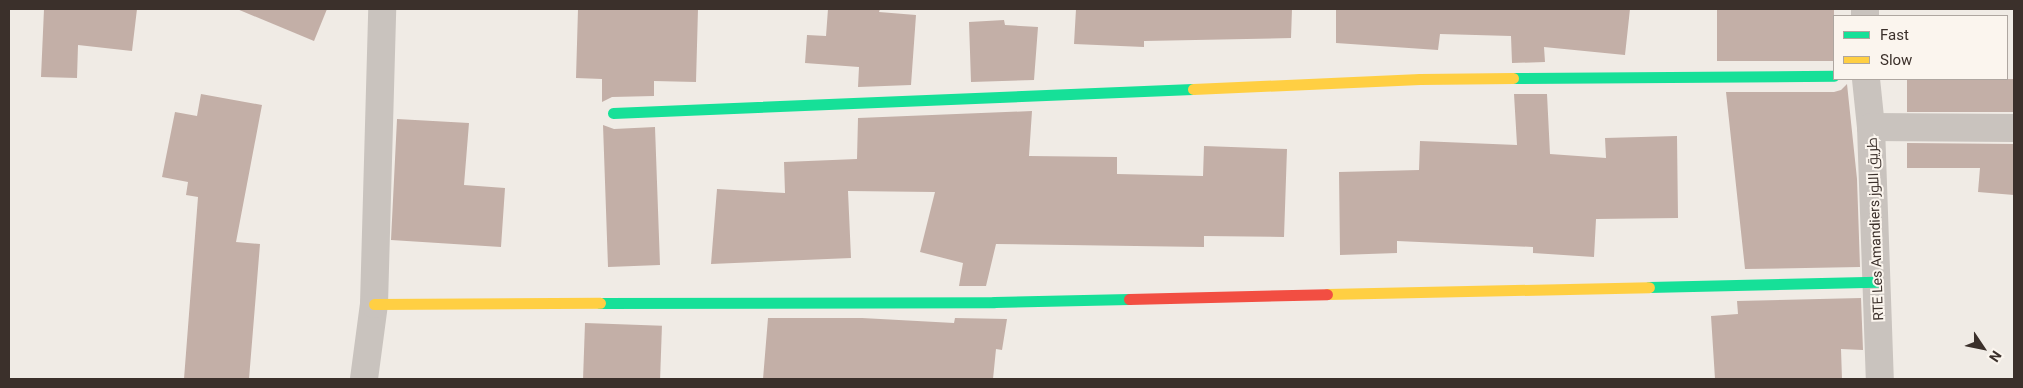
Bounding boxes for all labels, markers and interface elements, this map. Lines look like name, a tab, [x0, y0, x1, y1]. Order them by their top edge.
legend	[1833, 15, 2008, 80]
text: Fast	[1880, 26, 1909, 44]
text: Slow	[1880, 51, 1912, 69]
street label: RTE Les Amandiers طريق اللوز	[1863, 137, 1887, 321]
north arrow	[1958, 323, 2008, 373]
text: N	[1986, 348, 2005, 365]

